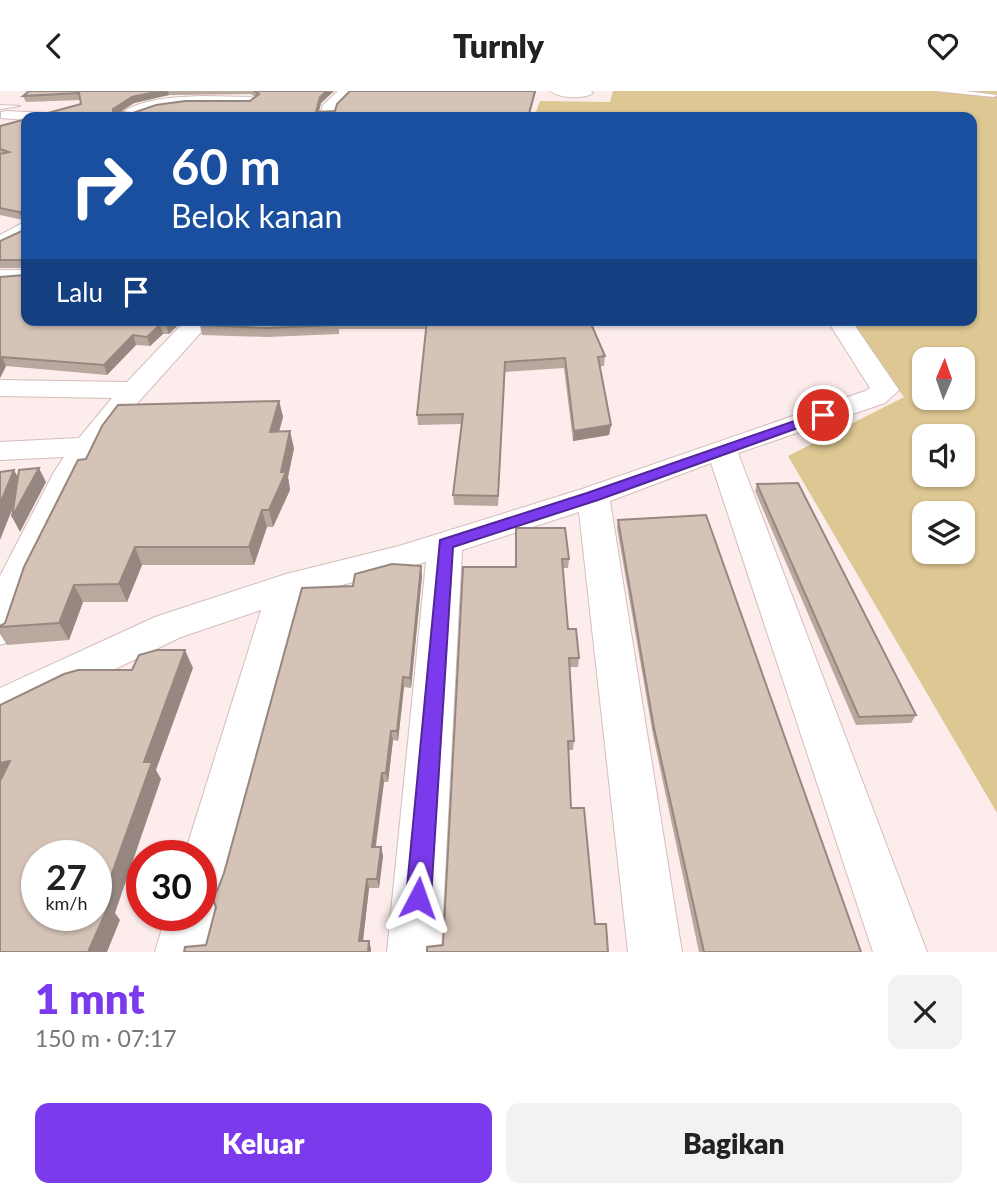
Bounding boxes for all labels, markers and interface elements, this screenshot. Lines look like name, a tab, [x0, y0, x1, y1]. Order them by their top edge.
text: Turnly	[453, 26, 544, 65]
icon: back	[35, 27, 73, 65]
icon: heart	[924, 27, 962, 65]
text: 60 m	[171, 137, 281, 195]
icon: right	[56, 140, 147, 231]
text: Belok kanan	[171, 196, 342, 235]
icon: arrive	[117, 273, 155, 311]
text: Lalu	[56, 276, 103, 308]
north arrow	[912, 347, 975, 409]
map controls	[912, 347, 975, 564]
pin	[793, 385, 853, 445]
icon: arrive	[804, 396, 842, 434]
button: sound	[912, 424, 975, 487]
button: layers	[912, 501, 975, 564]
speed limit sign: 30	[126, 840, 217, 931]
text: 27	[46, 855, 87, 897]
position arrow	[381, 861, 455, 935]
text: km/h	[45, 892, 88, 914]
text: 1 mnt	[35, 973, 145, 1023]
button: close	[888, 975, 962, 1049]
text: 150 m · 07:17	[35, 1024, 177, 1052]
button: Keluar	[35, 1103, 492, 1183]
button: Bagikan	[506, 1103, 962, 1183]

